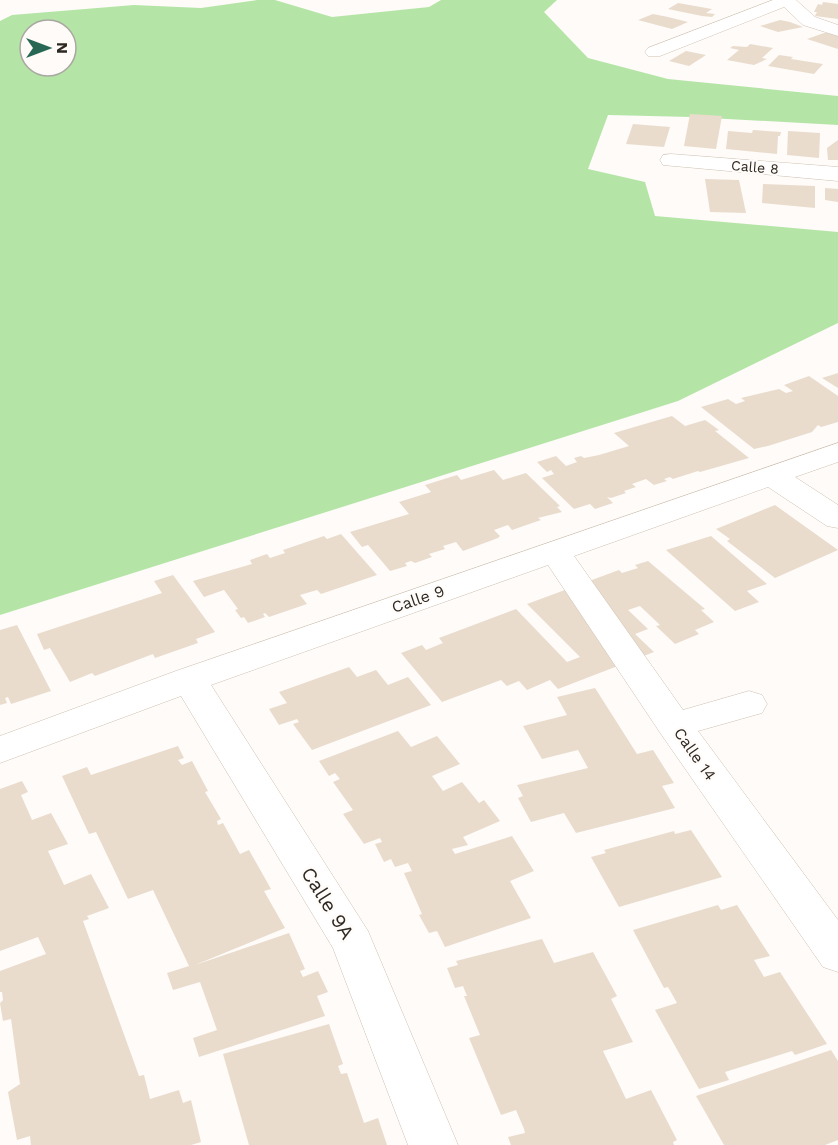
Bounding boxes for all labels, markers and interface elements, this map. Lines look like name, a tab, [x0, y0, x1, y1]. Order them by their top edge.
north arrow	[18, 18, 78, 78]
text: N	[53, 42, 72, 54]
street label: Calle 8	[731, 157, 779, 177]
street label: Calle 9	[389, 581, 447, 617]
street label: Calle 14	[670, 724, 720, 784]
street label: Calle 9A	[296, 862, 360, 944]

